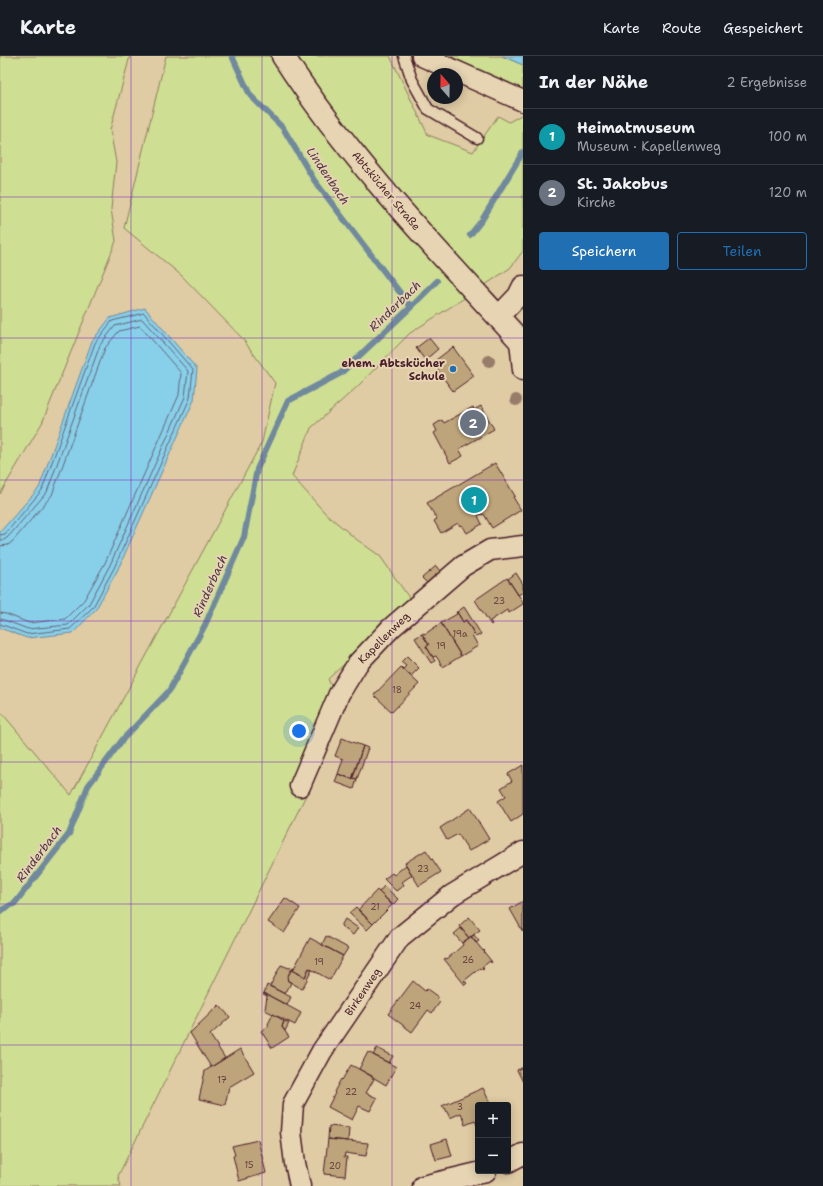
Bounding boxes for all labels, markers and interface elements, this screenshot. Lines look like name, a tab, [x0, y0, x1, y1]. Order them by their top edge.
text: Karte	[20, 15, 76, 40]
text: Karte	[603, 19, 640, 37]
text: Route	[662, 19, 701, 37]
text: Gespeichert	[723, 19, 803, 37]
north arrow	[427, 68, 463, 104]
text: In der Nähe	[539, 71, 648, 93]
text: 2 Ergebnisse	[727, 74, 807, 91]
text: Heimatmuseum	[577, 118, 695, 138]
text: 1	[549, 128, 555, 145]
text: 100 m	[768, 128, 807, 145]
text: Museum · Kapellenweg	[577, 138, 721, 155]
water label: Lindenbach	[303, 144, 353, 208]
street label: Abtskücher Straße	[348, 148, 424, 234]
text: St. Jakobus	[577, 174, 668, 194]
text: 2	[547, 184, 557, 201]
text: 120 m	[769, 184, 807, 201]
text: Kirche	[577, 194, 616, 211]
button: Speichern	[539, 232, 669, 270]
button: Teilen	[677, 232, 807, 270]
water label: Rinderbach	[365, 277, 425, 335]
place label: ehem. Abtskücher Schule	[342, 356, 445, 384]
marker: ehem. Abtskücher Schule	[448, 364, 458, 374]
pin: 2	[460, 408, 486, 438]
pin: 1	[461, 485, 487, 515]
water label: Rinderbach	[189, 552, 231, 620]
house number: 23	[493, 595, 505, 607]
street label: Kapellenweg	[355, 609, 413, 667]
house number: 19a	[452, 628, 468, 640]
house number: 19	[436, 640, 446, 652]
house number: 18	[392, 684, 402, 696]
your location	[289, 721, 309, 741]
water label: Rinderbach	[13, 823, 65, 885]
house number: 23	[417, 863, 429, 875]
house number: 21	[370, 901, 380, 913]
house number: 26	[462, 954, 474, 966]
house number: 19	[314, 956, 324, 968]
street label: Birkenweg	[341, 965, 385, 1019]
house number: 24	[409, 1000, 421, 1012]
house number: 17	[217, 1074, 227, 1086]
house number: 22	[345, 1086, 357, 1098]
house number: 3	[457, 1101, 463, 1113]
map controls	[475, 1102, 511, 1174]
button: +	[475, 1102, 511, 1138]
button: −	[475, 1138, 511, 1174]
house number: 15	[244, 1159, 254, 1171]
house number: 20	[329, 1160, 341, 1172]

